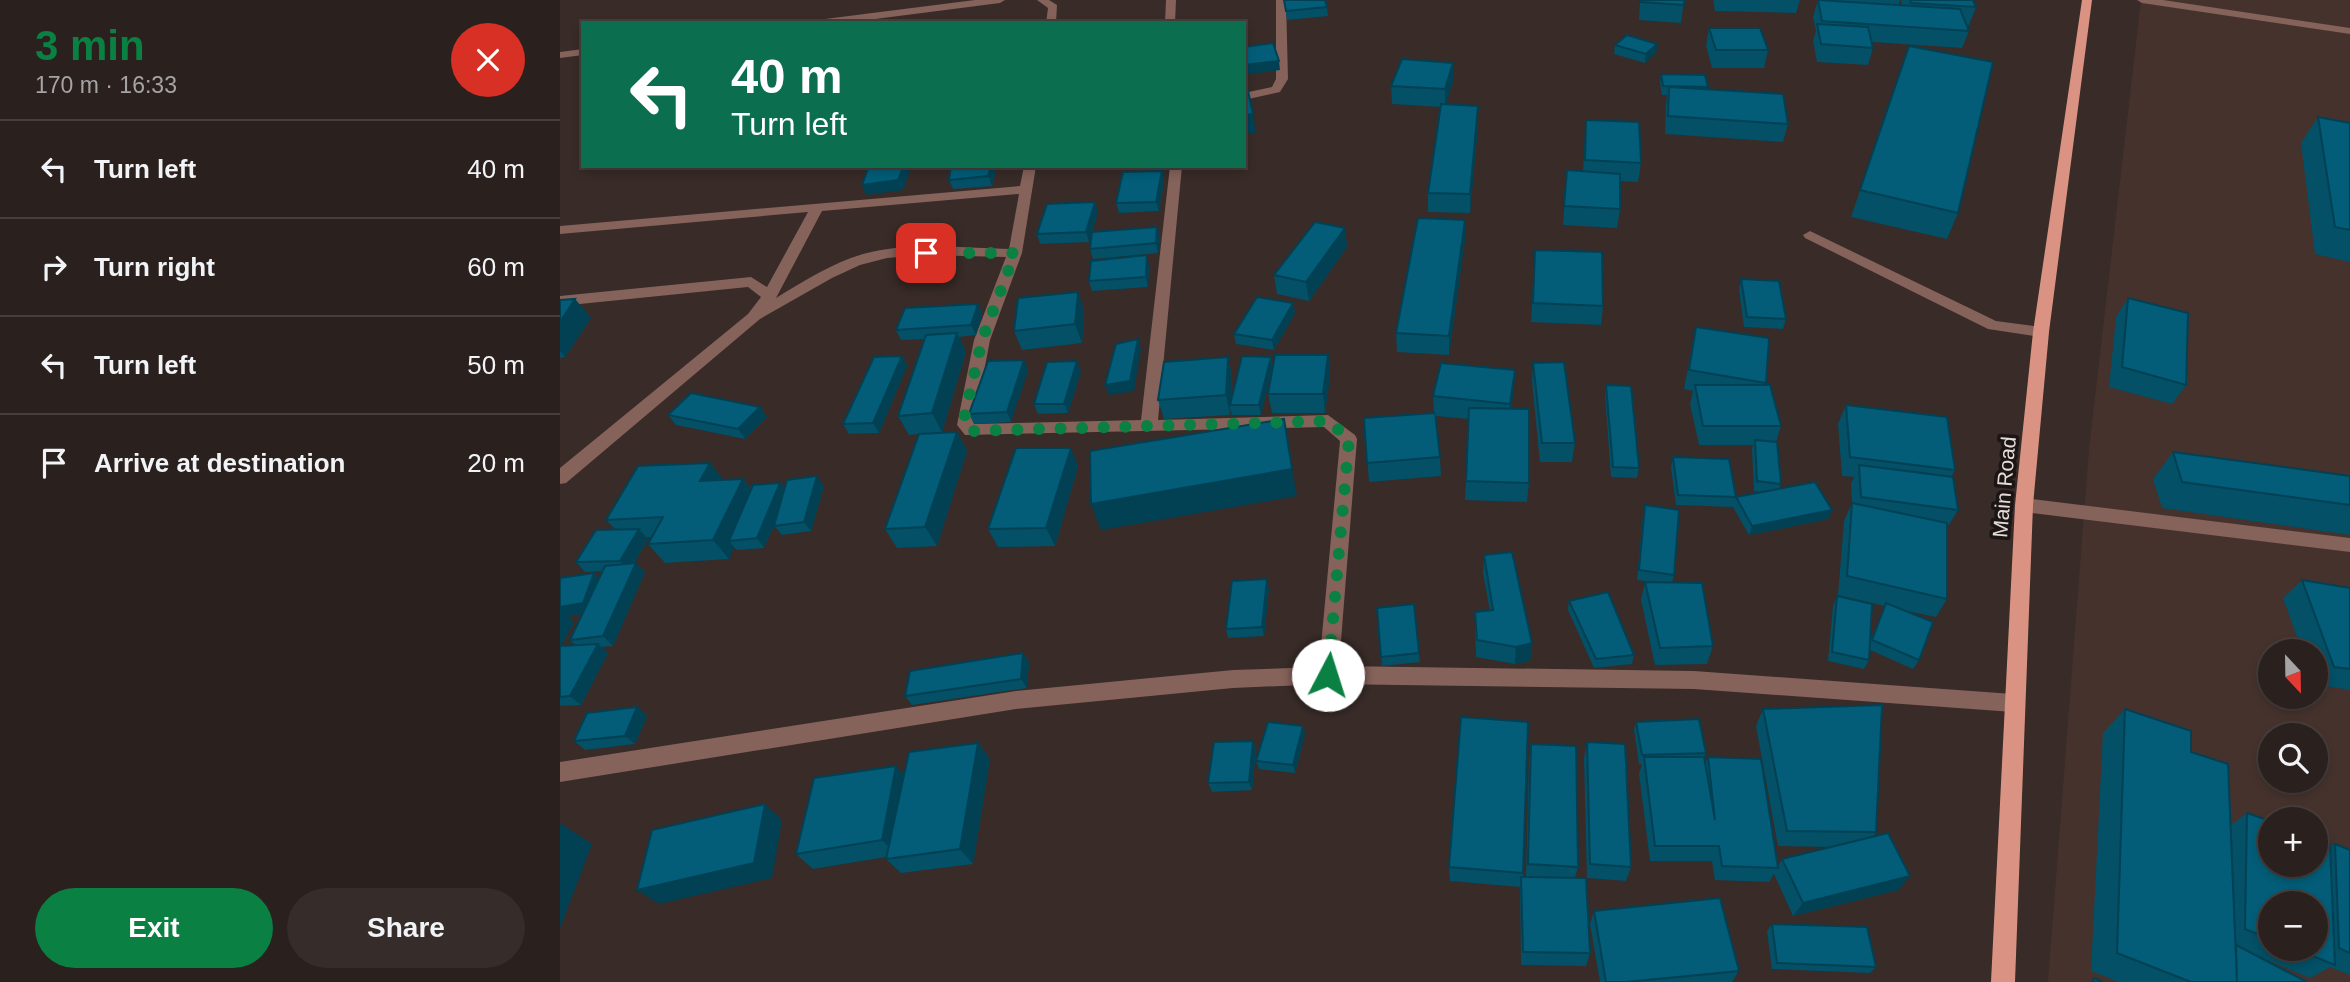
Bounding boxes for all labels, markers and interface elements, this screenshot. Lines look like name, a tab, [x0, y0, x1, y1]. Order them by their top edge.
text: 3 min	[35, 22, 145, 69]
button: close	[451, 23, 525, 97]
icon: left	[616, 49, 707, 140]
text: 40 m	[731, 49, 843, 103]
text: 170 m · 16:33	[35, 72, 177, 98]
text: Turn left	[731, 106, 847, 142]
icon: left	[35, 150, 73, 188]
text: Turn left	[94, 154, 196, 184]
text: 40 m	[467, 154, 525, 184]
pin	[896, 223, 956, 283]
icon: arrive	[907, 234, 945, 272]
icon: right	[35, 248, 73, 286]
text: Turn right	[94, 252, 215, 282]
text: 60 m	[467, 252, 525, 282]
icon: left	[35, 346, 73, 384]
text: Turn left	[94, 350, 196, 380]
text: 50 m	[467, 350, 525, 380]
street label: Main Road	[1988, 435, 2020, 539]
icon: arrive	[35, 444, 73, 482]
text: Arrive at destination	[94, 448, 345, 478]
text: 20 m	[467, 448, 525, 478]
position arrow	[1291, 638, 1365, 712]
north arrow	[2258, 639, 2328, 709]
map controls	[2258, 639, 2328, 961]
button: search	[2258, 723, 2328, 793]
button: +	[2258, 807, 2328, 877]
button: Exit	[35, 888, 273, 968]
button: Share	[287, 888, 525, 968]
button: −	[2258, 891, 2328, 961]

